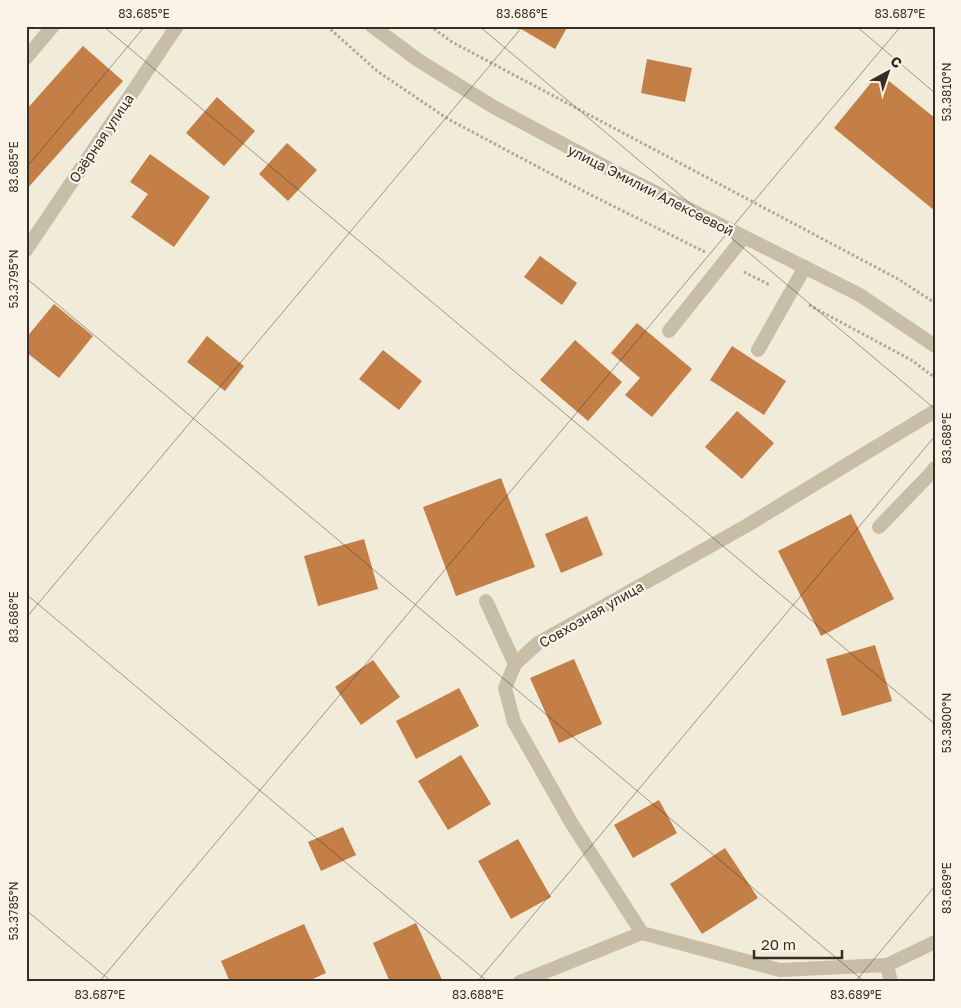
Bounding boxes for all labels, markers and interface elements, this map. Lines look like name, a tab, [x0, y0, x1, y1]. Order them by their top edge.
text: 83.685°E	[118, 6, 170, 21]
text: 83.686°E	[496, 6, 548, 21]
text: 83.687°E	[875, 6, 925, 21]
north arrow	[864, 48, 914, 98]
text: С	[887, 52, 906, 71]
text: 53.3810°N	[939, 63, 954, 121]
street label: Озёрная улица	[65, 90, 137, 186]
text: 83.685°E	[6, 141, 21, 193]
street label: улица Эмилии Алексеевой	[565, 141, 737, 239]
text: 53.3795°N	[6, 250, 21, 308]
text: 83.688°E	[939, 412, 954, 464]
street label: Совхозная улица	[536, 577, 646, 651]
text: 83.686°E	[6, 591, 21, 643]
text: 53.3800°N	[939, 693, 954, 753]
text: 83.689°E	[939, 862, 954, 914]
text: 53.3785°N	[6, 881, 21, 941]
scale bar	[754, 928, 841, 960]
text: 20 m	[761, 935, 796, 953]
text: 83.687°E	[75, 987, 125, 1002]
text: 83.688°E	[452, 987, 504, 1002]
text: 83.689°E	[830, 987, 882, 1002]

